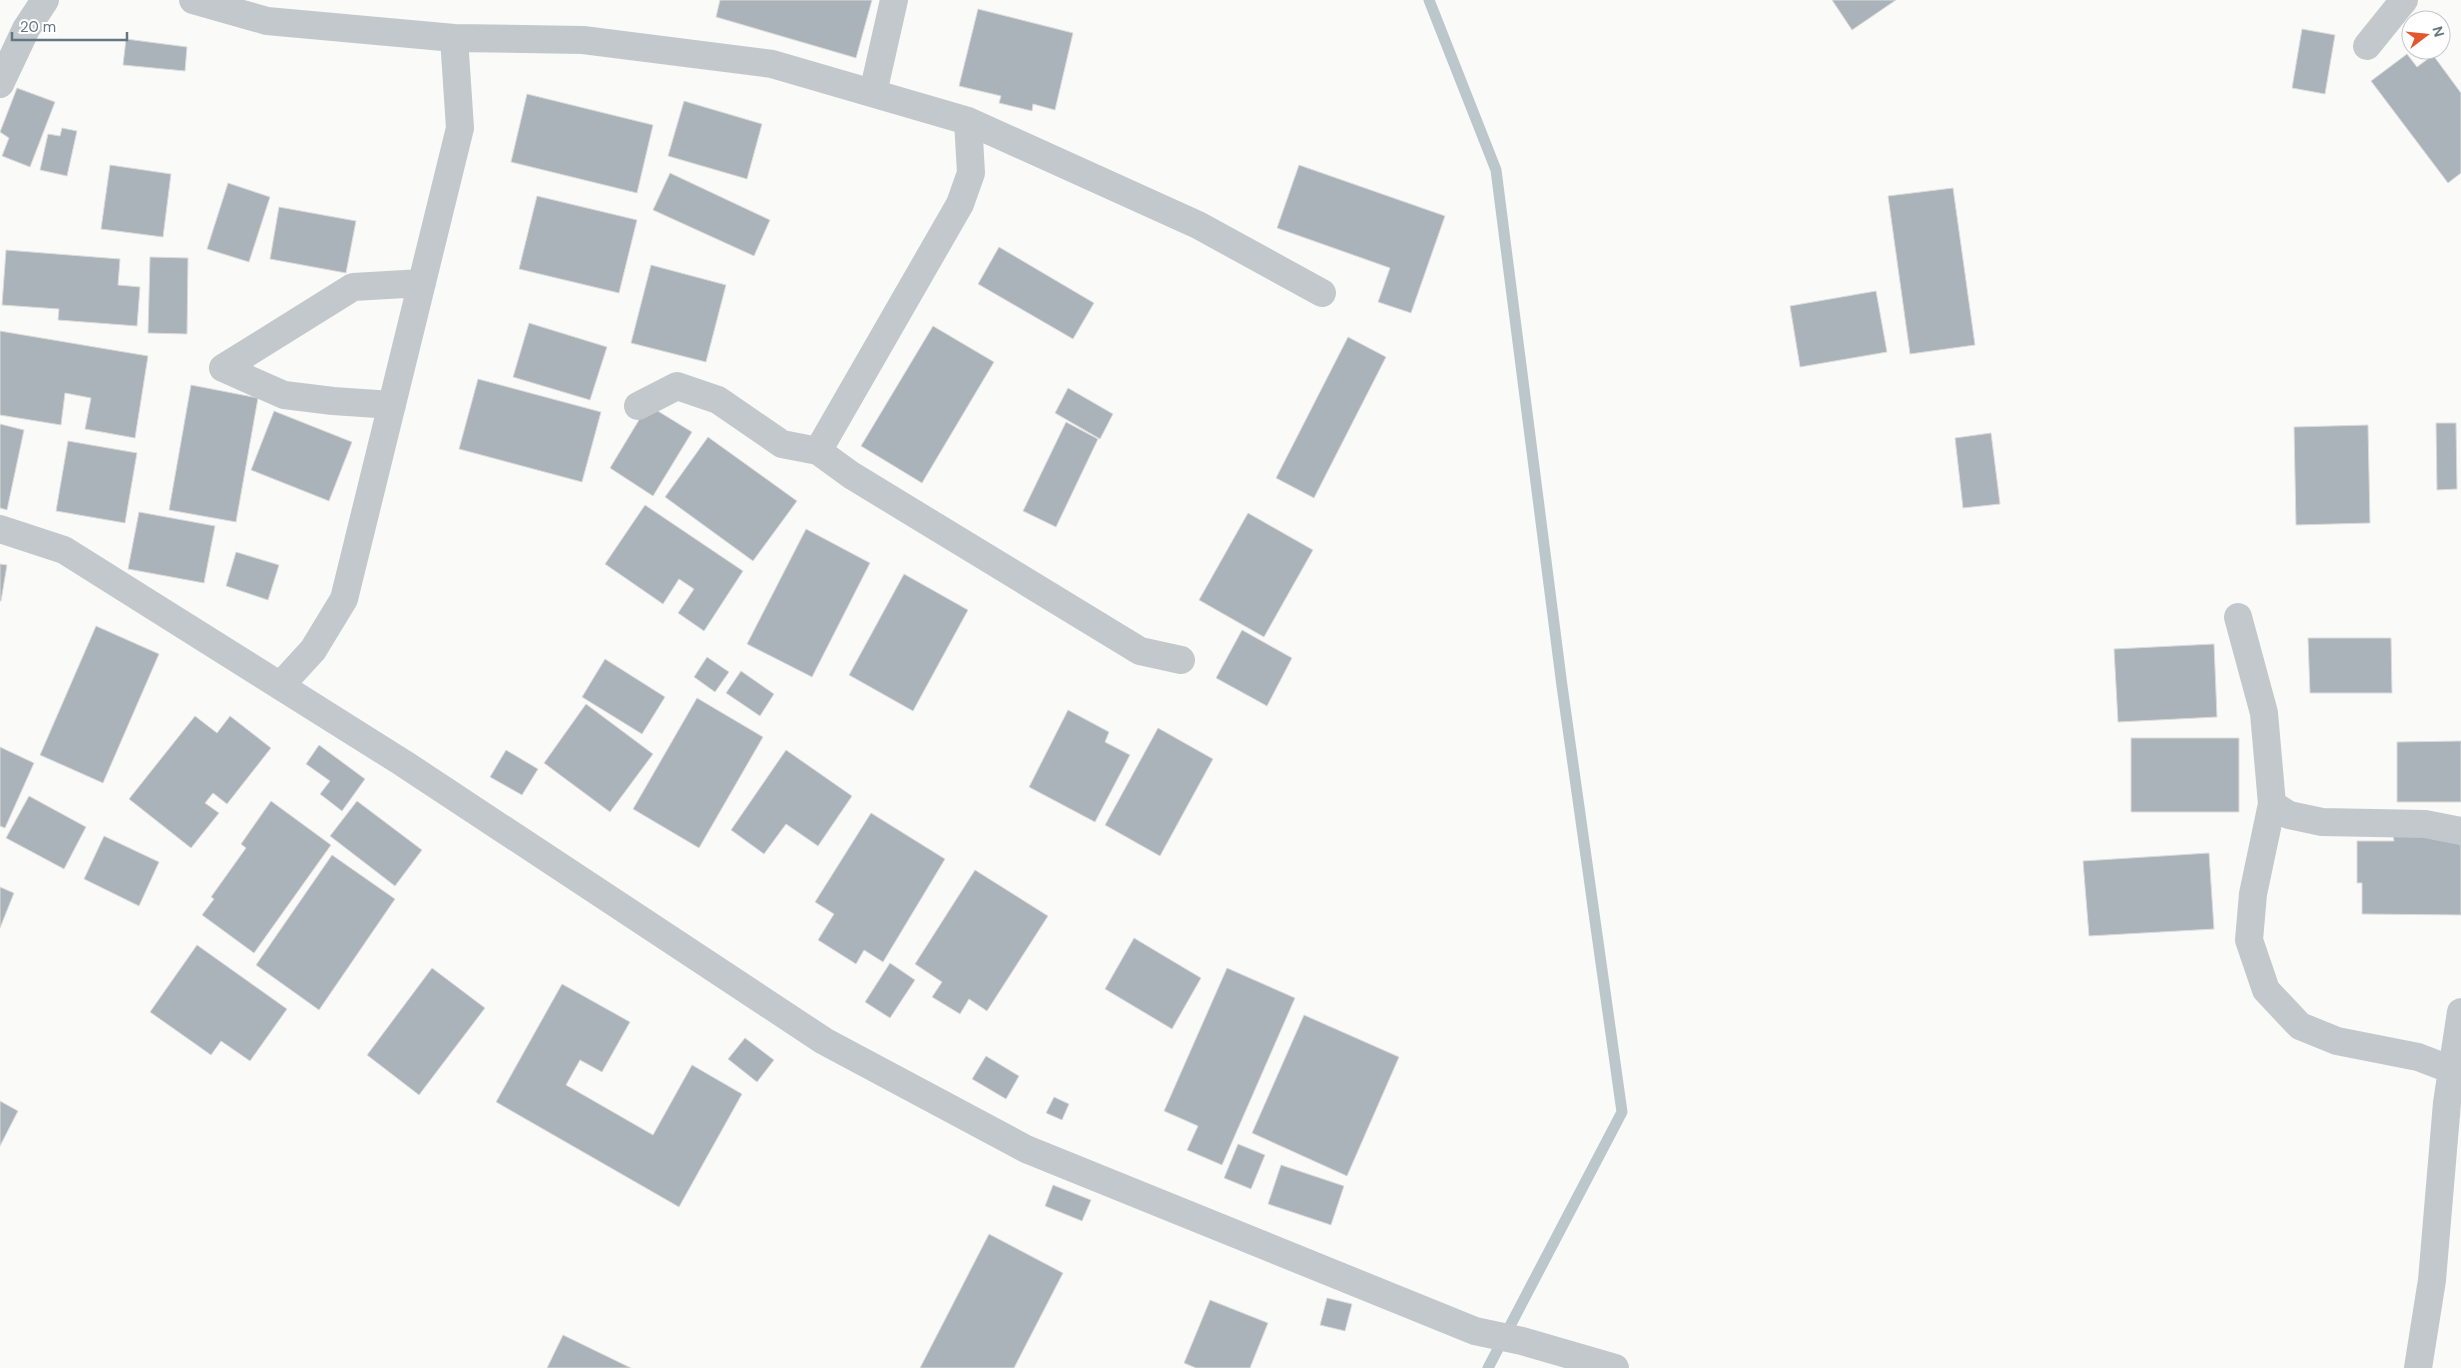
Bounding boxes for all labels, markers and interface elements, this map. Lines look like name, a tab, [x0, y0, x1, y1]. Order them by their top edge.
scale bar	[12, 10, 128, 42]
north arrow	[2401, 10, 2451, 60]
text: 20 m	[20, 17, 56, 37]
text: N	[2428, 24, 2449, 39]

